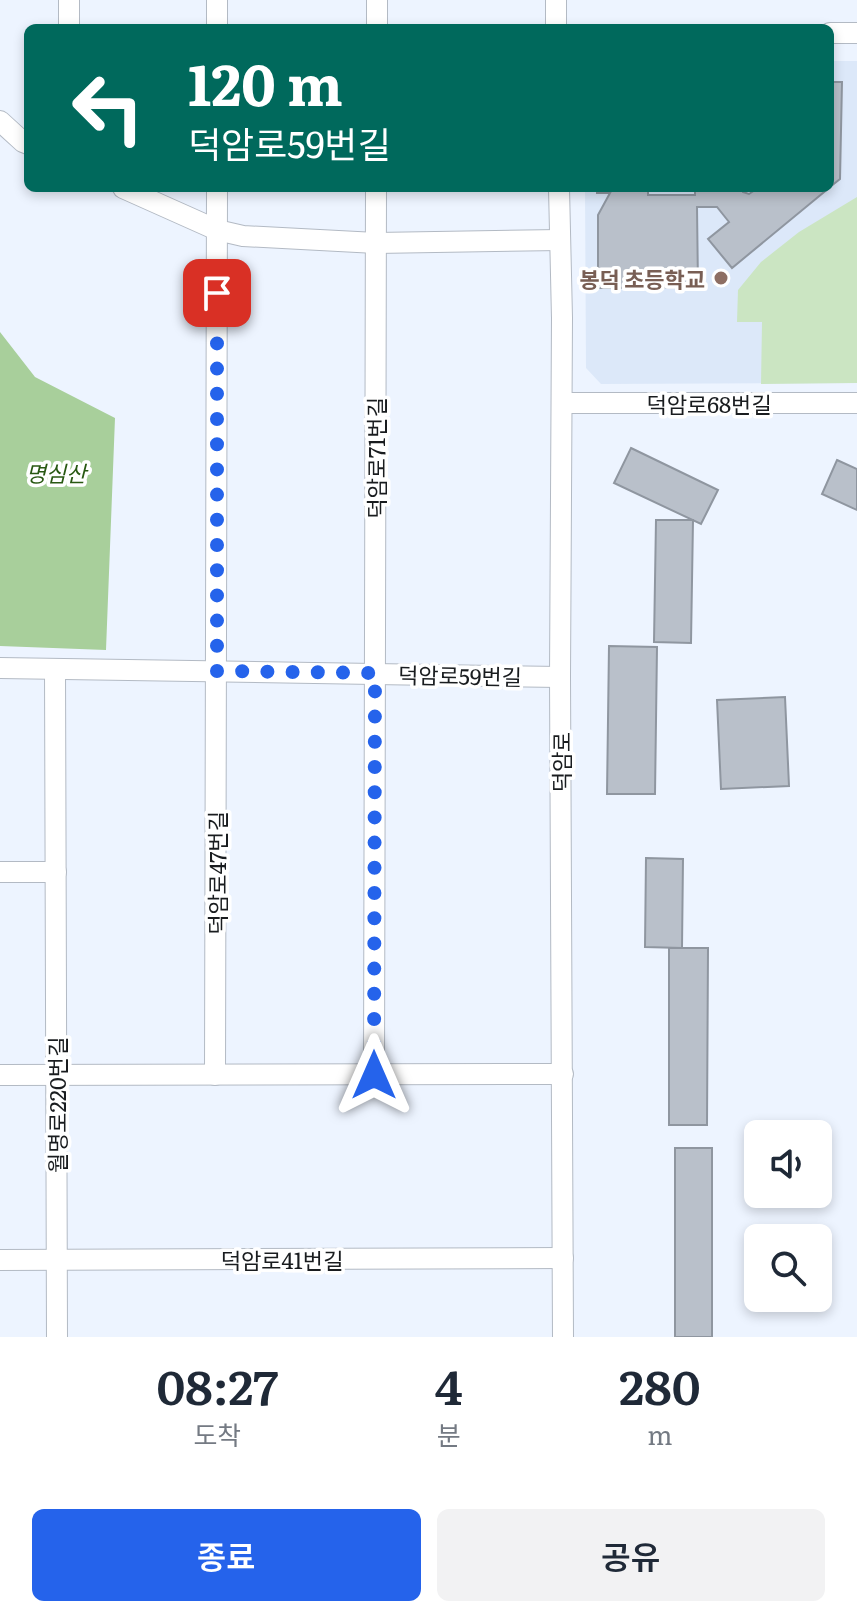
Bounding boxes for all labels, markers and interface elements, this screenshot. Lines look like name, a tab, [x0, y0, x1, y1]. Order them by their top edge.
text: 120 m	[188, 40, 343, 123]
icon: left	[56, 56, 160, 160]
text: 덕암로59번길	[188, 116, 391, 169]
pin	[183, 259, 251, 327]
place label: 봉덕 초등학교	[579, 262, 705, 295]
marker: 봉덕 초등학교	[712, 269, 730, 287]
icon: arrive	[195, 271, 239, 315]
street label: 덕암로68번길	[646, 387, 772, 420]
street label: 덕암로71번길	[359, 397, 392, 519]
park label: 명심산	[26, 456, 89, 489]
street label: 덕암로59번길	[398, 657, 522, 693]
street label: 덕암로	[544, 732, 577, 792]
street label: 덕암로47번길	[200, 811, 233, 935]
position arrow	[332, 1033, 416, 1117]
street label: 월명로220번길	[40, 1037, 73, 1173]
map controls	[744, 1120, 832, 1312]
button: sound	[744, 1120, 832, 1208]
button: search	[744, 1224, 832, 1312]
street label: 덕암로41번길	[221, 1243, 343, 1276]
text: 08:27	[156, 1349, 278, 1420]
text: 4	[435, 1349, 463, 1420]
text: 280	[619, 1349, 701, 1420]
text: 도착	[193, 1414, 241, 1453]
text: 분	[437, 1414, 461, 1453]
text: m	[647, 1414, 672, 1453]
button: 종료	[32, 1509, 421, 1601]
button: 공유	[437, 1509, 825, 1601]

